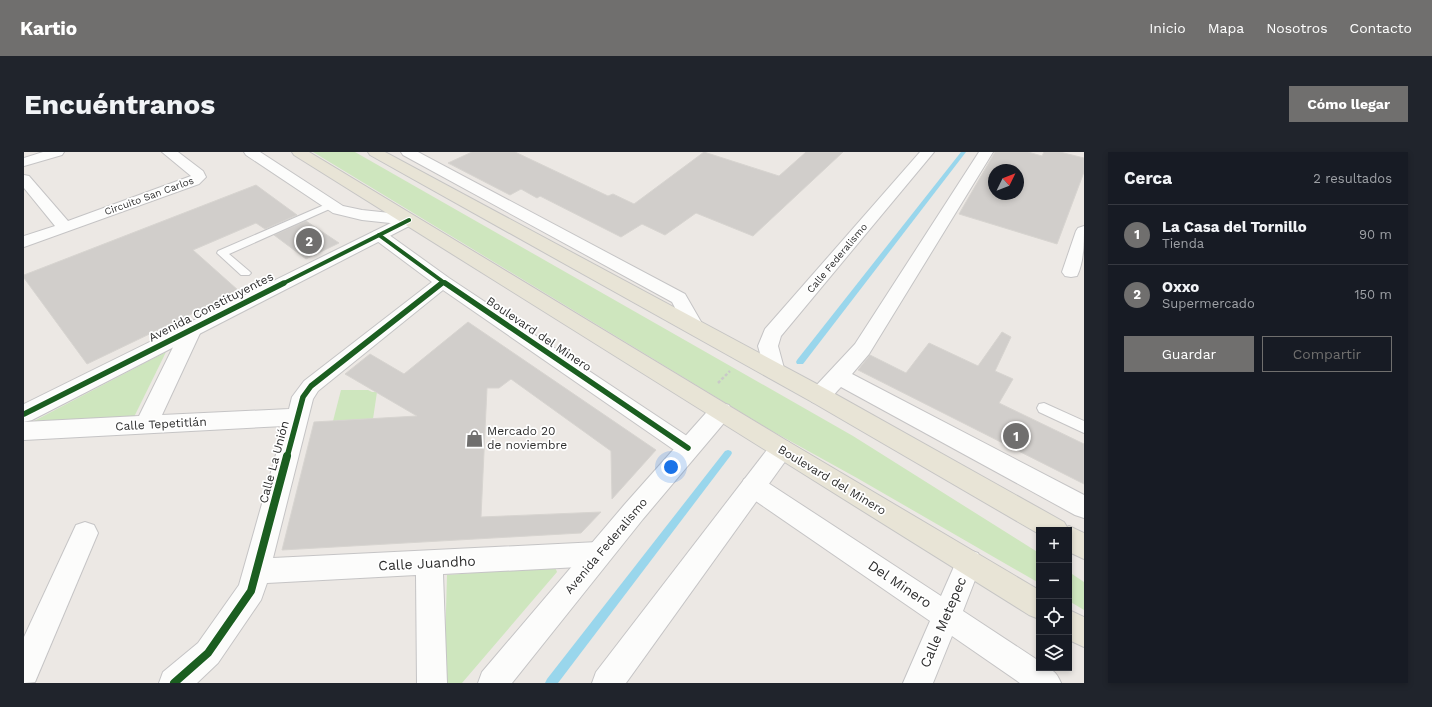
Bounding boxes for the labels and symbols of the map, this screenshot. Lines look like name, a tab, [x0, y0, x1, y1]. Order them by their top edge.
north arrow	[988, 164, 1024, 200]
street label: Circuito San Carlos	[103, 175, 195, 217]
street label: Calle Federalismo	[805, 221, 869, 295]
pin: 2	[296, 226, 322, 256]
street label: Avenida Constituyentes	[146, 269, 276, 345]
street label: Boulevard del Minero	[484, 294, 594, 374]
street label: Calle Tepetitlán	[115, 415, 207, 433]
street label: Calle La Unión	[256, 419, 292, 505]
pin: 1	[1003, 421, 1029, 451]
place label: Mercado 20 de noviembre	[487, 424, 567, 452]
shop icon: Mercado 20 de noviembre	[464, 428, 484, 448]
street label: Boulevard del Minero	[775, 442, 889, 518]
your location	[661, 457, 681, 477]
street label: Avenida Federalismo	[562, 495, 650, 597]
street label: Calle Juandho	[378, 552, 476, 574]
street label: Del Minero	[865, 557, 935, 611]
street label: Calle Metepec	[917, 574, 969, 670]

